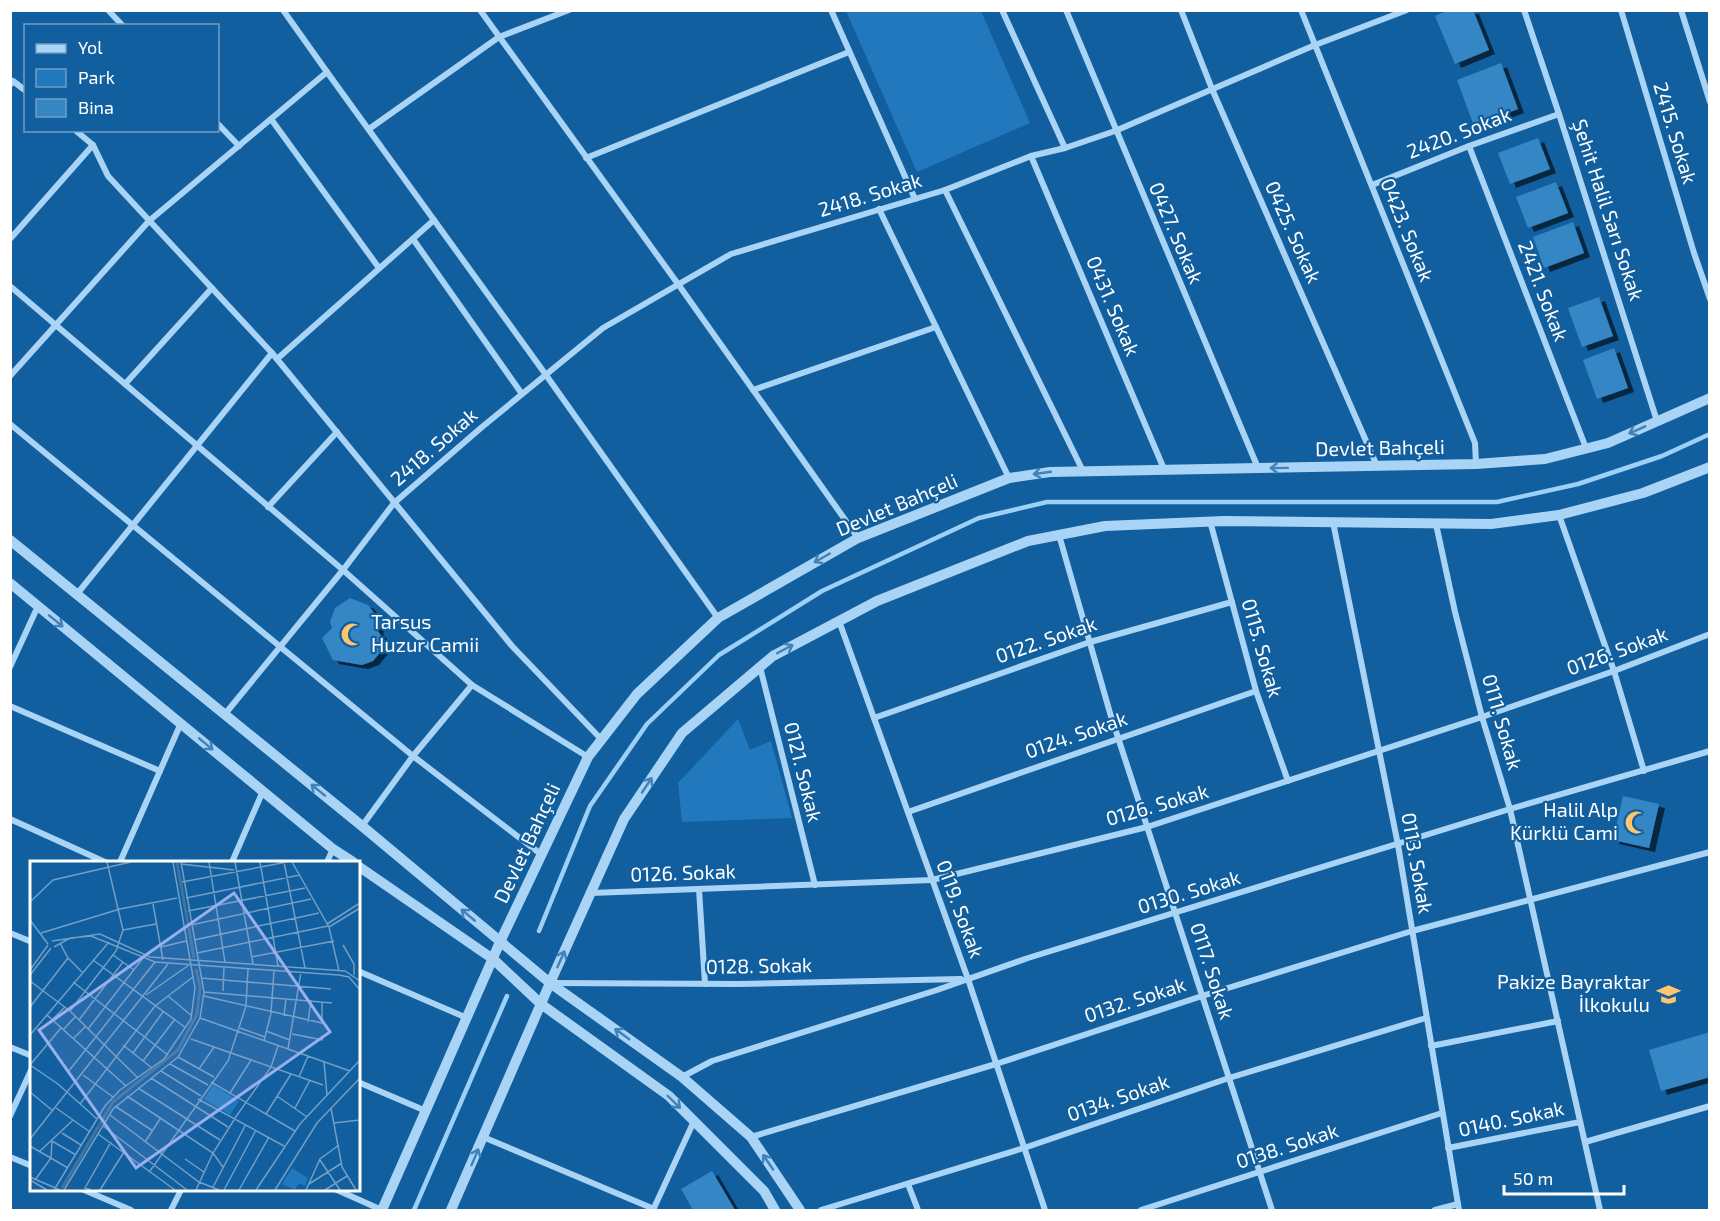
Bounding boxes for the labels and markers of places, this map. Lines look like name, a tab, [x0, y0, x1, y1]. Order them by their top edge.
place label: Tarsus Huzur Camii	[371, 609, 479, 656]
mosque icon: Tarsus Huzur Camii	[340, 621, 366, 647]
place label: Halil Alp Kürklü Cami	[1510, 797, 1618, 844]
mosque icon: Halil Alp Kürklü Cami	[1623, 809, 1649, 835]
place label: Pakize Bayraktar İlkokulu	[1497, 969, 1650, 1016]
school or university icon: Pakize Bayraktar İlkokulu	[1655, 981, 1681, 1007]

